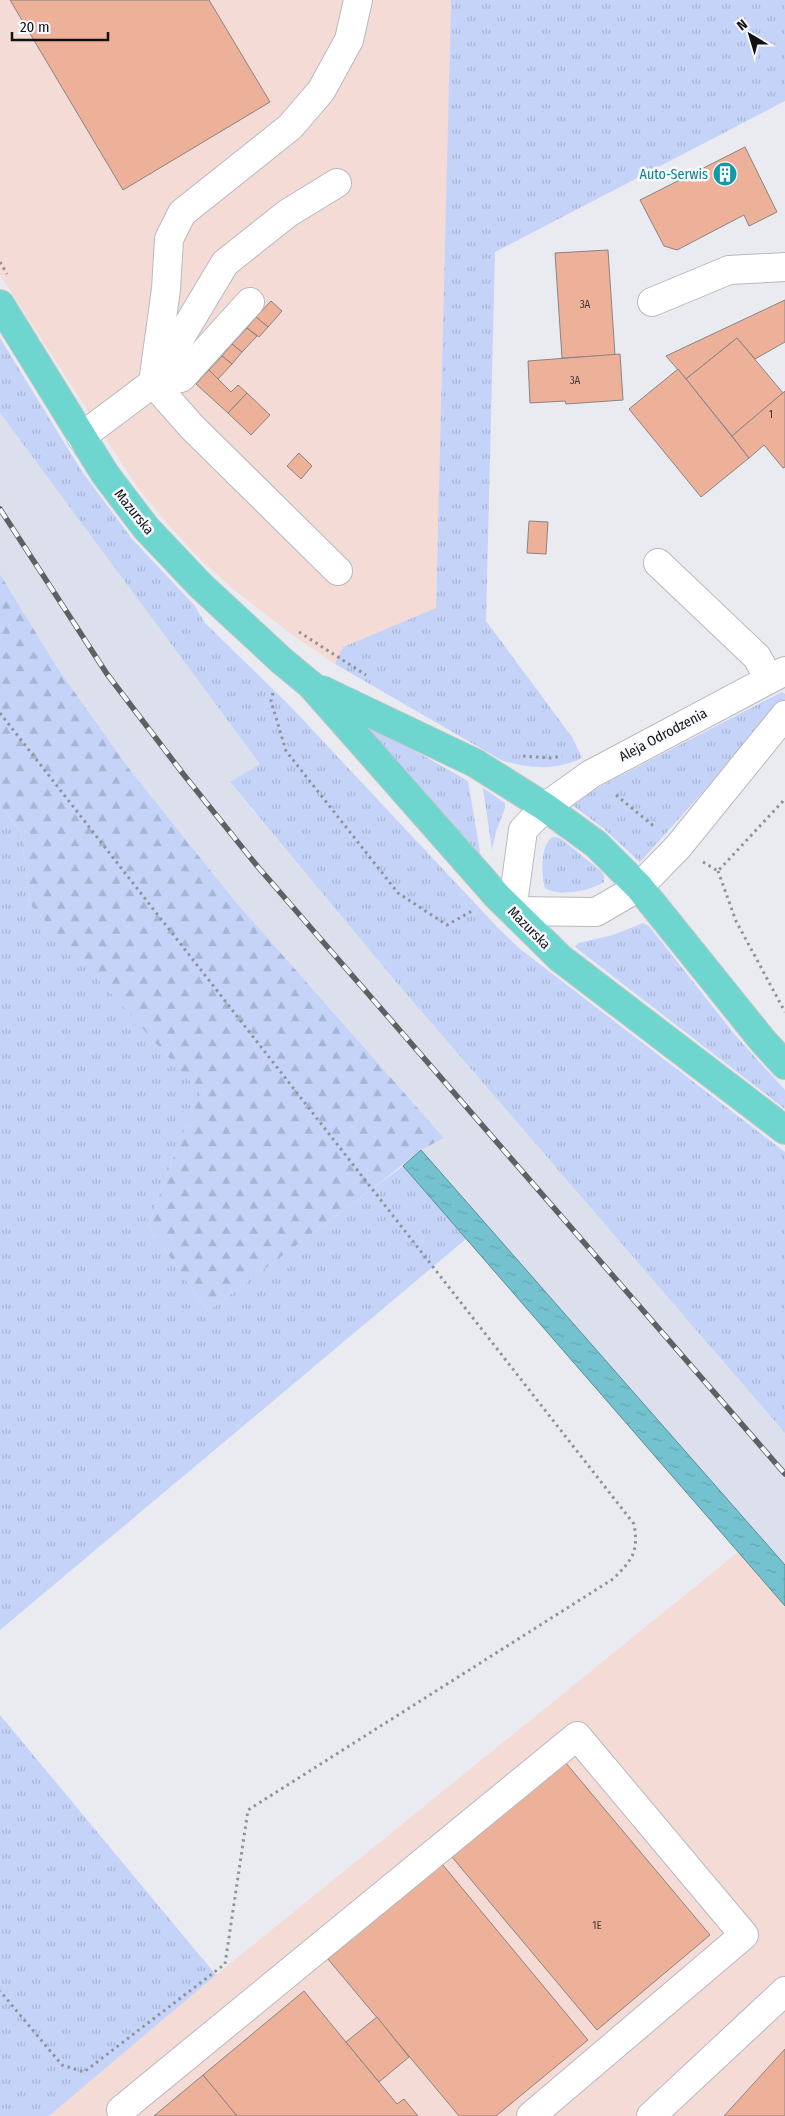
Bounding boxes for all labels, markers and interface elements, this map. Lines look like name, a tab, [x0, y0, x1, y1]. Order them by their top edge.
scale bar	[12, 10, 109, 42]
north arrow	[725, 10, 775, 60]
text: N	[734, 16, 751, 34]
text: 20 m	[20, 18, 50, 36]
building icon: Auto-Serwis	[712, 161, 738, 187]
place label: Auto-Serwis	[640, 166, 708, 183]
house number: 3A	[580, 298, 591, 311]
house number: 3A	[570, 374, 581, 387]
house number: 1	[769, 408, 773, 421]
street label: Mazurska	[111, 486, 157, 538]
street label: Aleja Odrodzenia	[616, 705, 710, 765]
street label: Mazurska	[504, 903, 554, 953]
house number: 1E	[592, 1919, 602, 1932]

